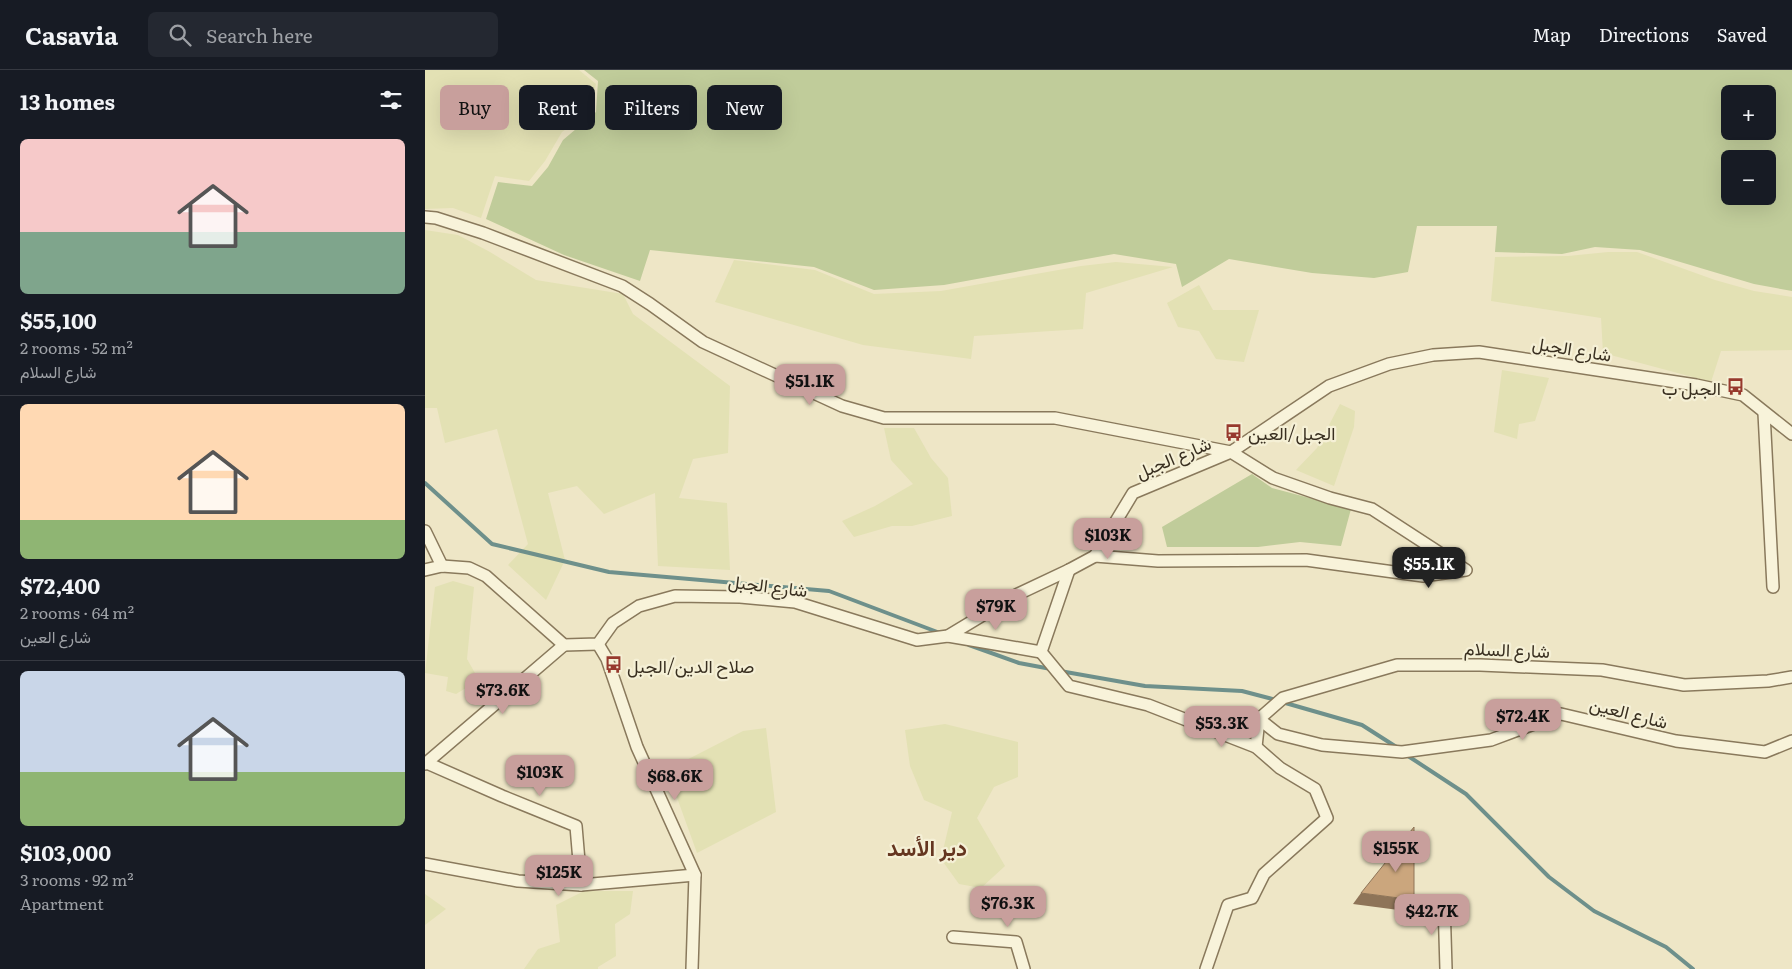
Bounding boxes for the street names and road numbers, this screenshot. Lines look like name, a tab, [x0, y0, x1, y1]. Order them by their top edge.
street label: شارع الجبل	[1531, 328, 1613, 368]
street label: شارع الجبل	[1131, 429, 1215, 485]
street label: شارع الجبل	[727, 567, 809, 603]
street label: شارع السلام	[1464, 634, 1550, 664]
street label: شارع العين	[1587, 689, 1671, 735]

